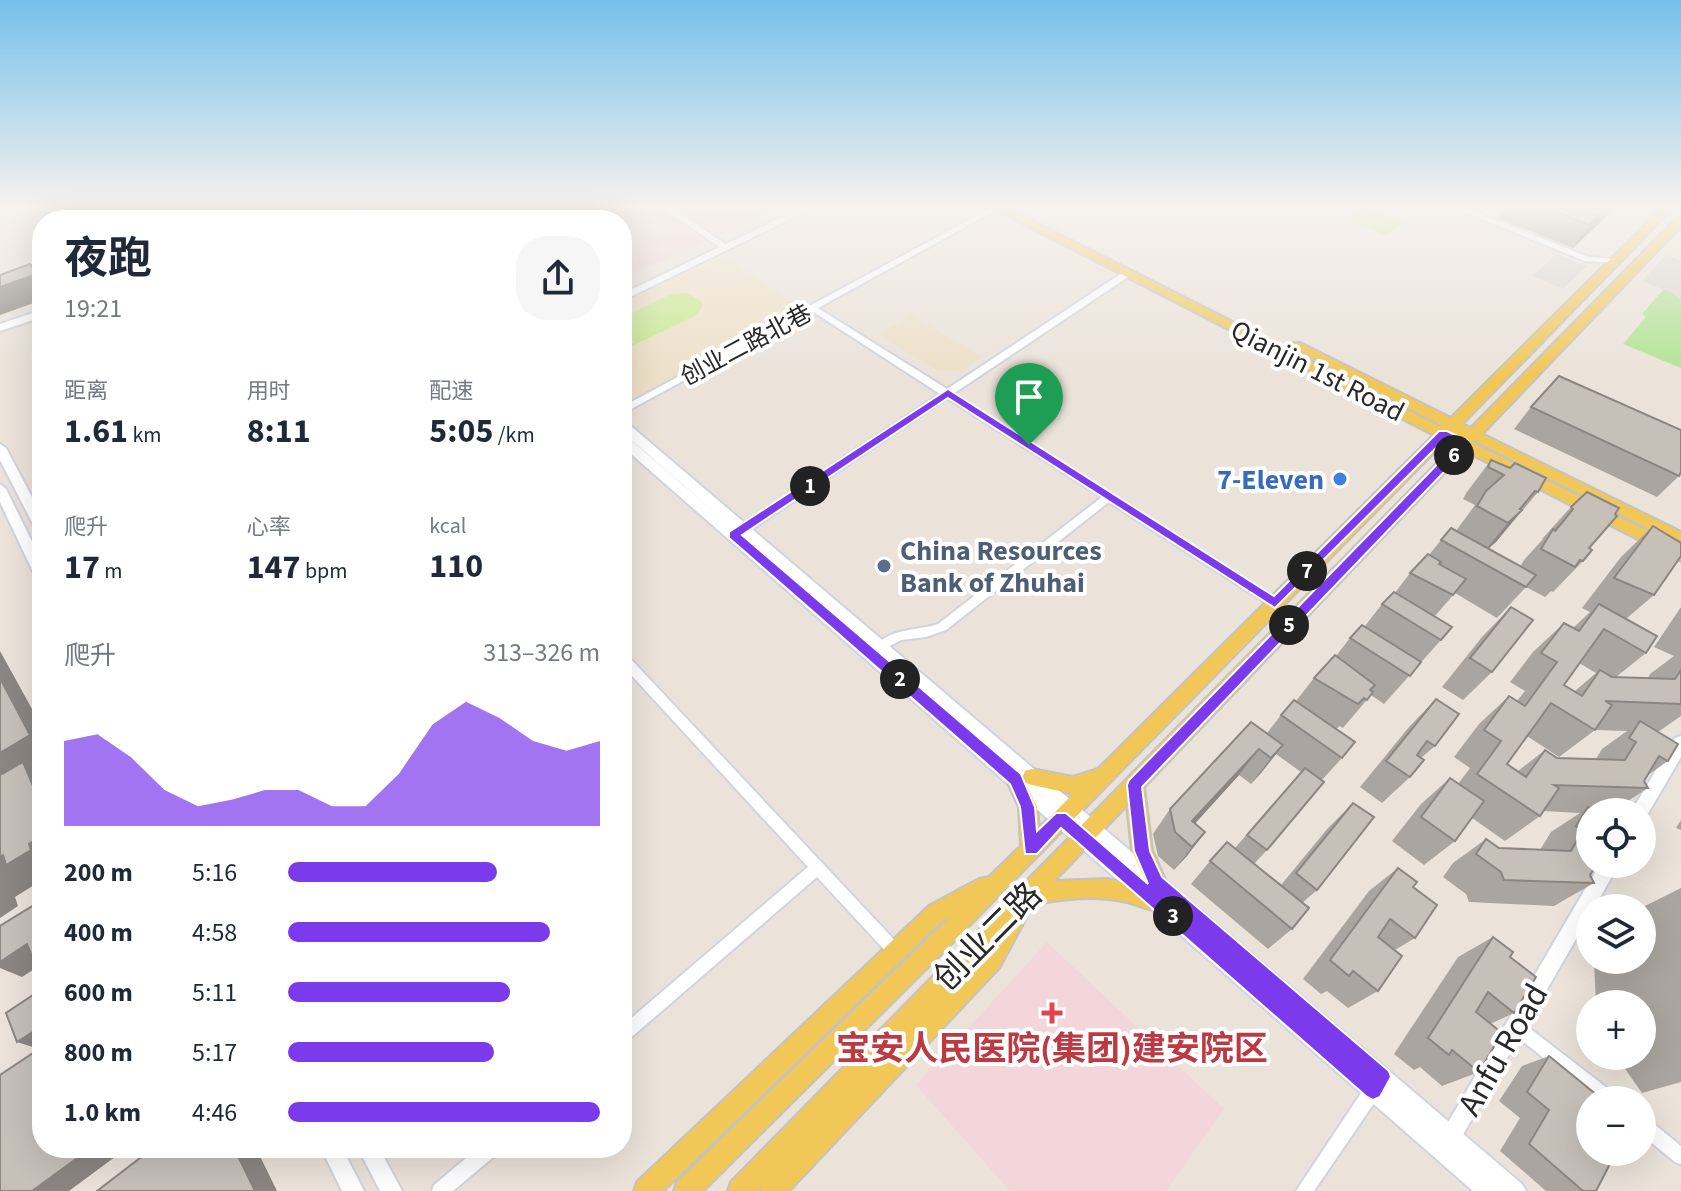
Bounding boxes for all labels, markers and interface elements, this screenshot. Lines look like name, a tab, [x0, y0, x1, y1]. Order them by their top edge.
text: 夜跑	[64, 228, 152, 291]
button: share	[516, 236, 600, 320]
text: 19:21	[64, 290, 122, 327]
street label: 创业二路北巷	[674, 296, 818, 395]
street label: Qianjin 1st Road	[1224, 310, 1411, 432]
pin	[995, 363, 1063, 445]
text: 距离	[64, 375, 108, 407]
text: 用时	[247, 375, 291, 407]
text: 配速	[429, 375, 473, 407]
icon: arrive	[1007, 375, 1051, 419]
text: 1.61	[64, 407, 128, 456]
text: 8:11	[247, 407, 311, 456]
text: 5:05	[429, 407, 493, 456]
text: km	[128, 419, 162, 451]
text: /km	[493, 419, 535, 451]
pin: 6	[1434, 435, 1474, 475]
text: 6	[1448, 439, 1460, 471]
place label: 7-Eleven	[1217, 460, 1324, 500]
pin: 1	[790, 466, 830, 506]
text: 1	[804, 470, 816, 502]
marker: 7-Eleven	[1331, 470, 1349, 488]
text: kcal	[429, 510, 466, 542]
text: 爬升	[64, 511, 108, 543]
text: 心率	[247, 511, 291, 543]
place label: China Resources Bank of Zhuhai	[900, 531, 1102, 603]
text: 110	[429, 542, 483, 591]
text: 17	[64, 543, 100, 592]
text: 147	[247, 543, 301, 592]
pin: 7	[1287, 551, 1327, 591]
text: m	[100, 555, 123, 587]
text: bpm	[301, 555, 348, 587]
text: 7	[1301, 555, 1313, 587]
marker: China Resources Bank of Zhuhai	[875, 557, 893, 575]
pin: 5	[1269, 605, 1309, 645]
text: 5	[1283, 609, 1295, 641]
text: 313–326 m	[483, 634, 600, 671]
text: 爬升	[64, 637, 116, 674]
pin: 2	[880, 659, 920, 699]
text: 2	[894, 663, 906, 695]
map controls	[1576, 798, 1656, 1166]
button: locate	[1576, 798, 1656, 878]
text: 200 m	[64, 854, 133, 891]
text: 5:16	[192, 854, 237, 891]
street label: 创业二路	[923, 872, 1053, 1002]
button: layers	[1576, 894, 1656, 974]
pin: 3	[1153, 896, 1193, 936]
text: 3	[1167, 900, 1179, 932]
text: 400 m	[64, 914, 133, 951]
text: 4:58	[192, 914, 237, 951]
text: 600 m	[64, 974, 133, 1011]
text: 5:11	[192, 974, 237, 1011]
street label: Anfu Road	[1446, 975, 1561, 1125]
button: +	[1576, 990, 1656, 1070]
marker: 宝安人民医院(集团)建安院区	[1041, 1002, 1063, 1024]
place label: 宝安人民医院(集团)建安院区	[836, 1025, 1268, 1074]
text: 800 m	[64, 1034, 133, 1071]
text: 5:17	[192, 1034, 237, 1071]
button: −	[1576, 1086, 1656, 1166]
text: 1.0 km	[64, 1094, 141, 1131]
text: 4:46	[192, 1094, 237, 1131]

